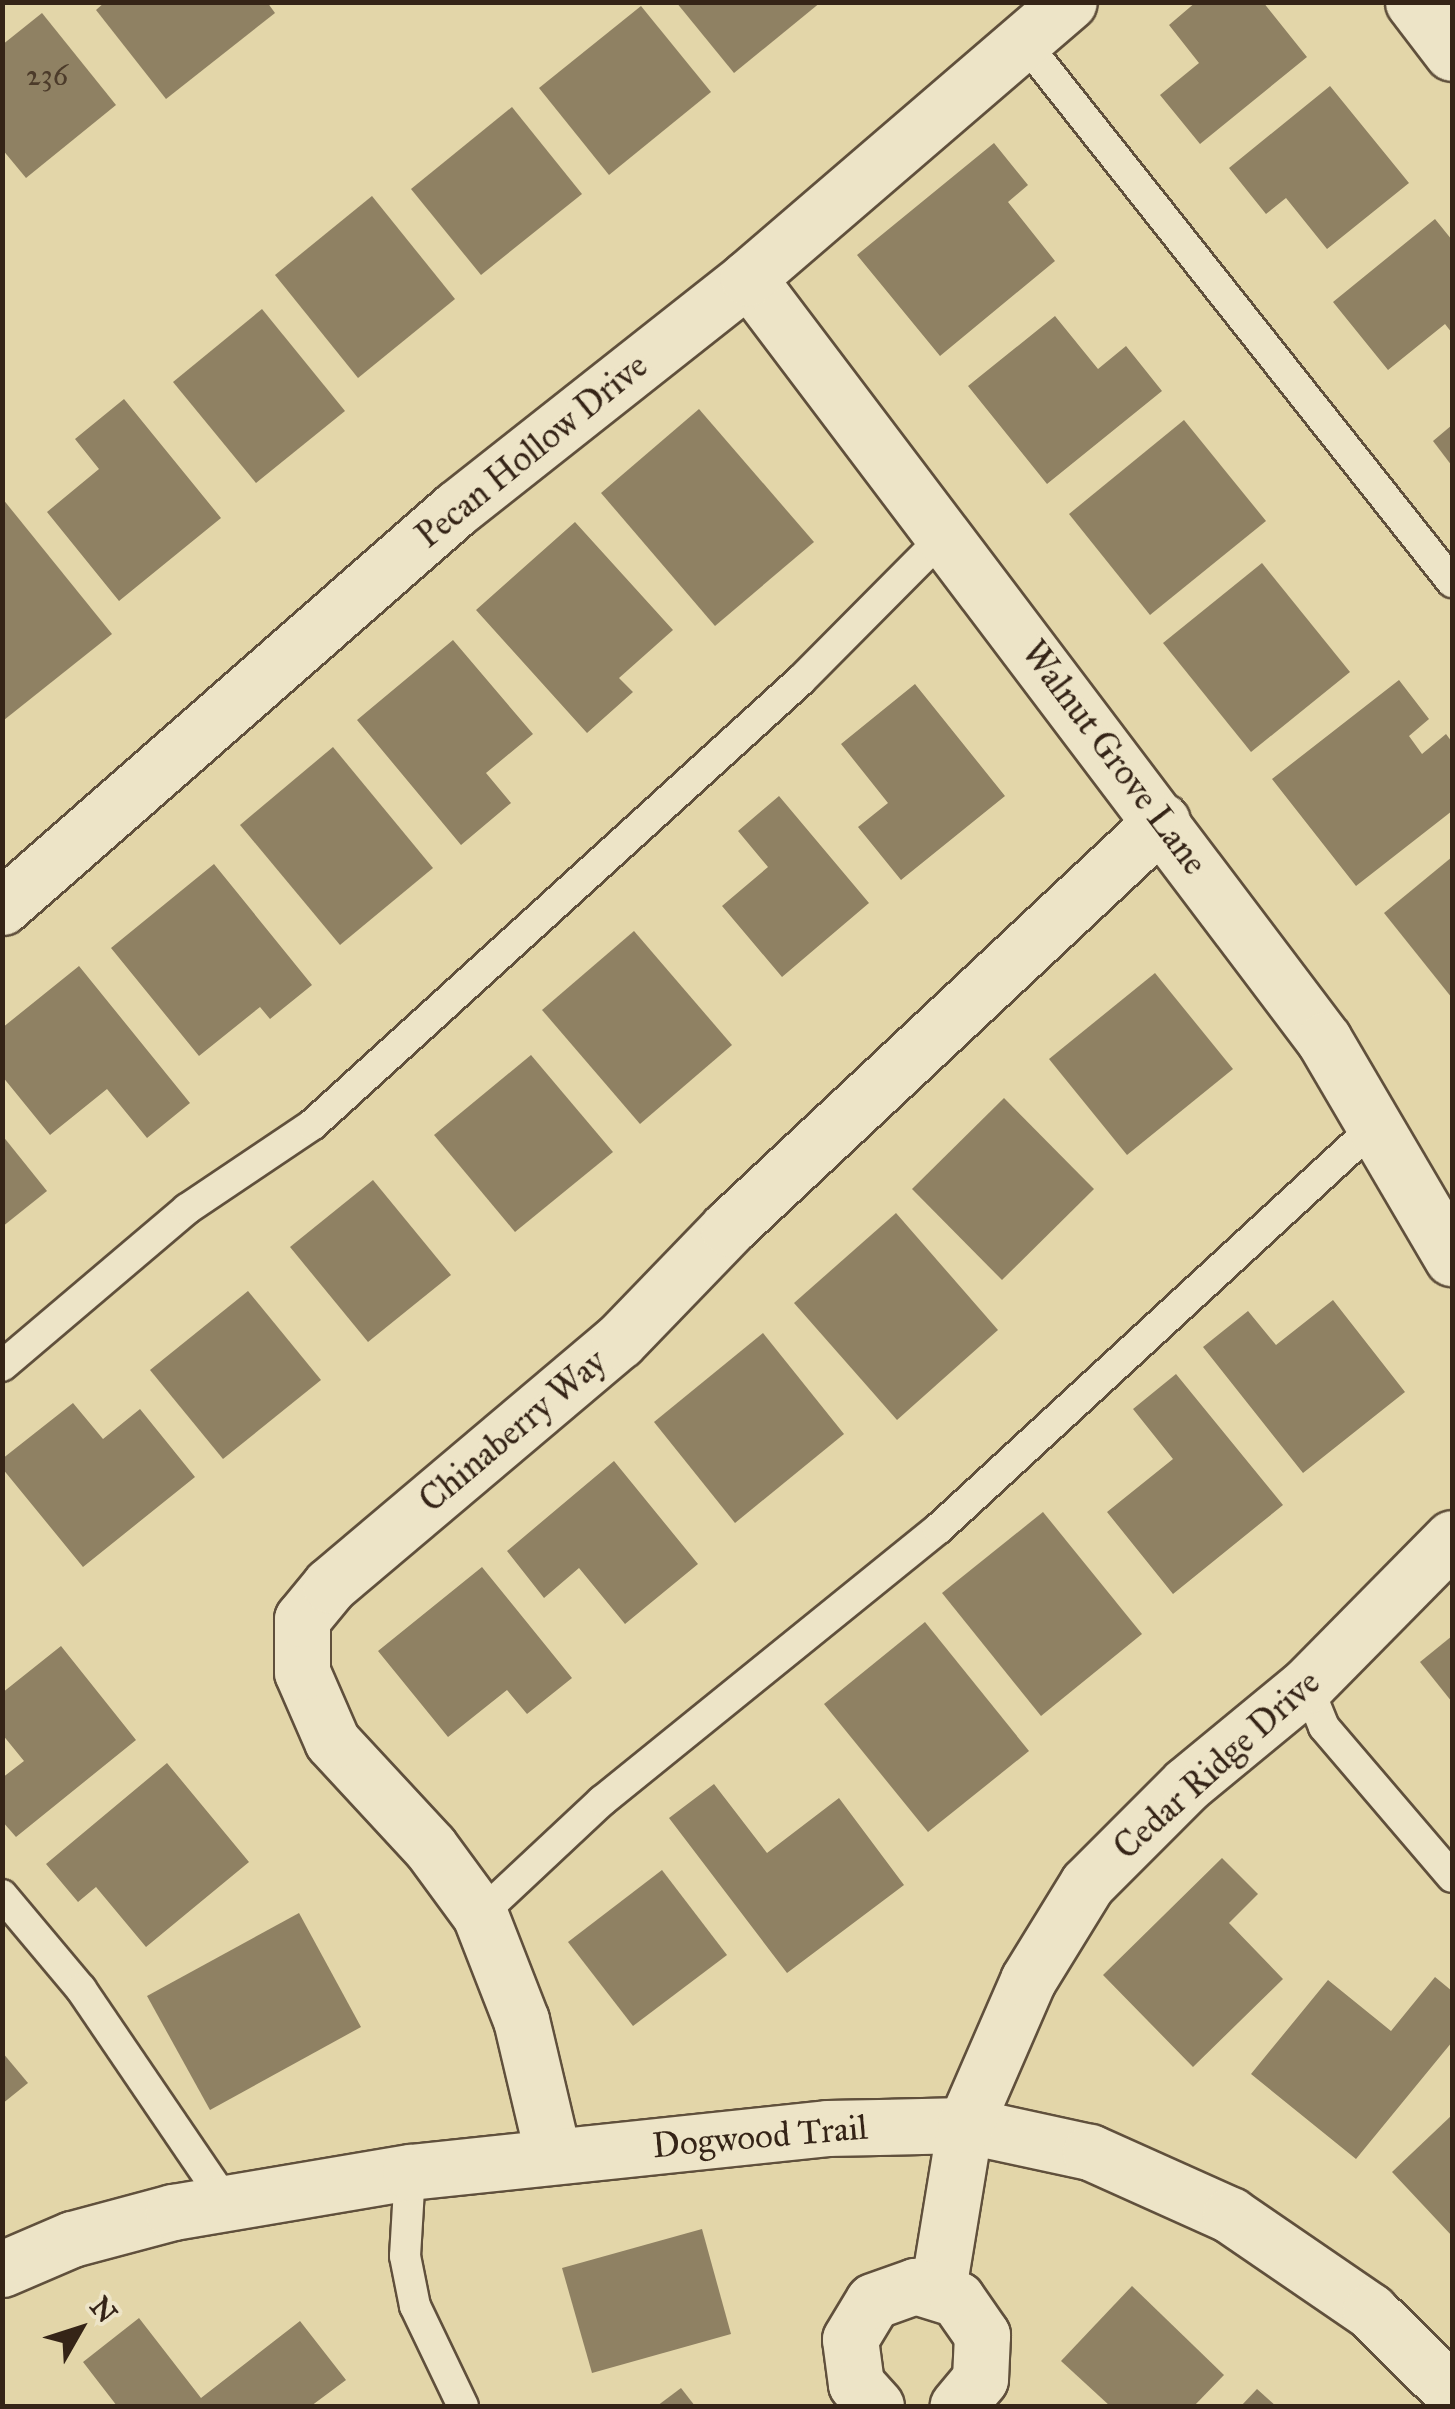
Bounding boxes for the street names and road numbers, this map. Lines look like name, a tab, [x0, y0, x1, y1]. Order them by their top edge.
street label: Pecan Hollow Drive	[408, 345, 656, 557]
street label: Walnut Grove Lane	[1012, 633, 1216, 883]
street label: Chinaberry Way	[411, 1341, 615, 1521]
street label: Cedar Ridge Drive	[1105, 1662, 1329, 1868]
street label: Dogwood Trail	[651, 2107, 869, 2167]

